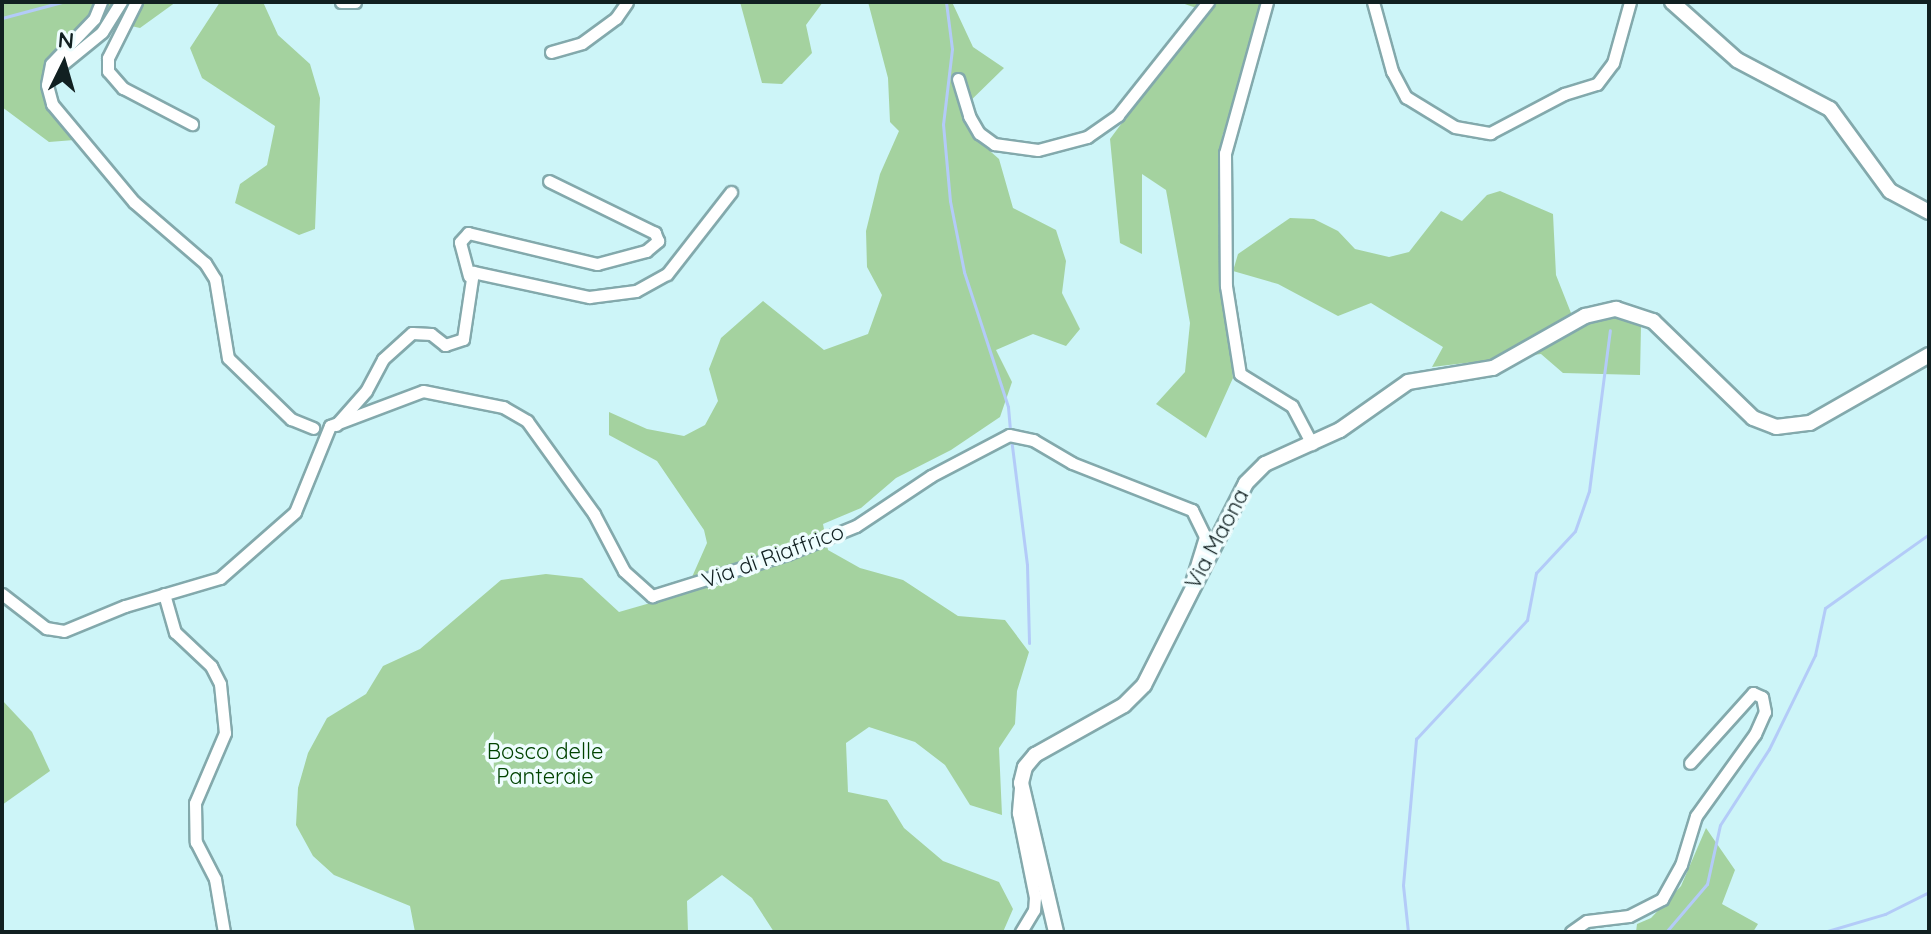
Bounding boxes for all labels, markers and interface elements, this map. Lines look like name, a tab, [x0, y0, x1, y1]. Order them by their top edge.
north arrow	[24, 24, 104, 104]
text: N	[57, 25, 75, 55]
street label: Via Maona	[1180, 484, 1254, 594]
street label: Via di Riaffrico	[698, 518, 848, 594]
park label: Bosco delle Panteraie	[487, 738, 603, 790]

